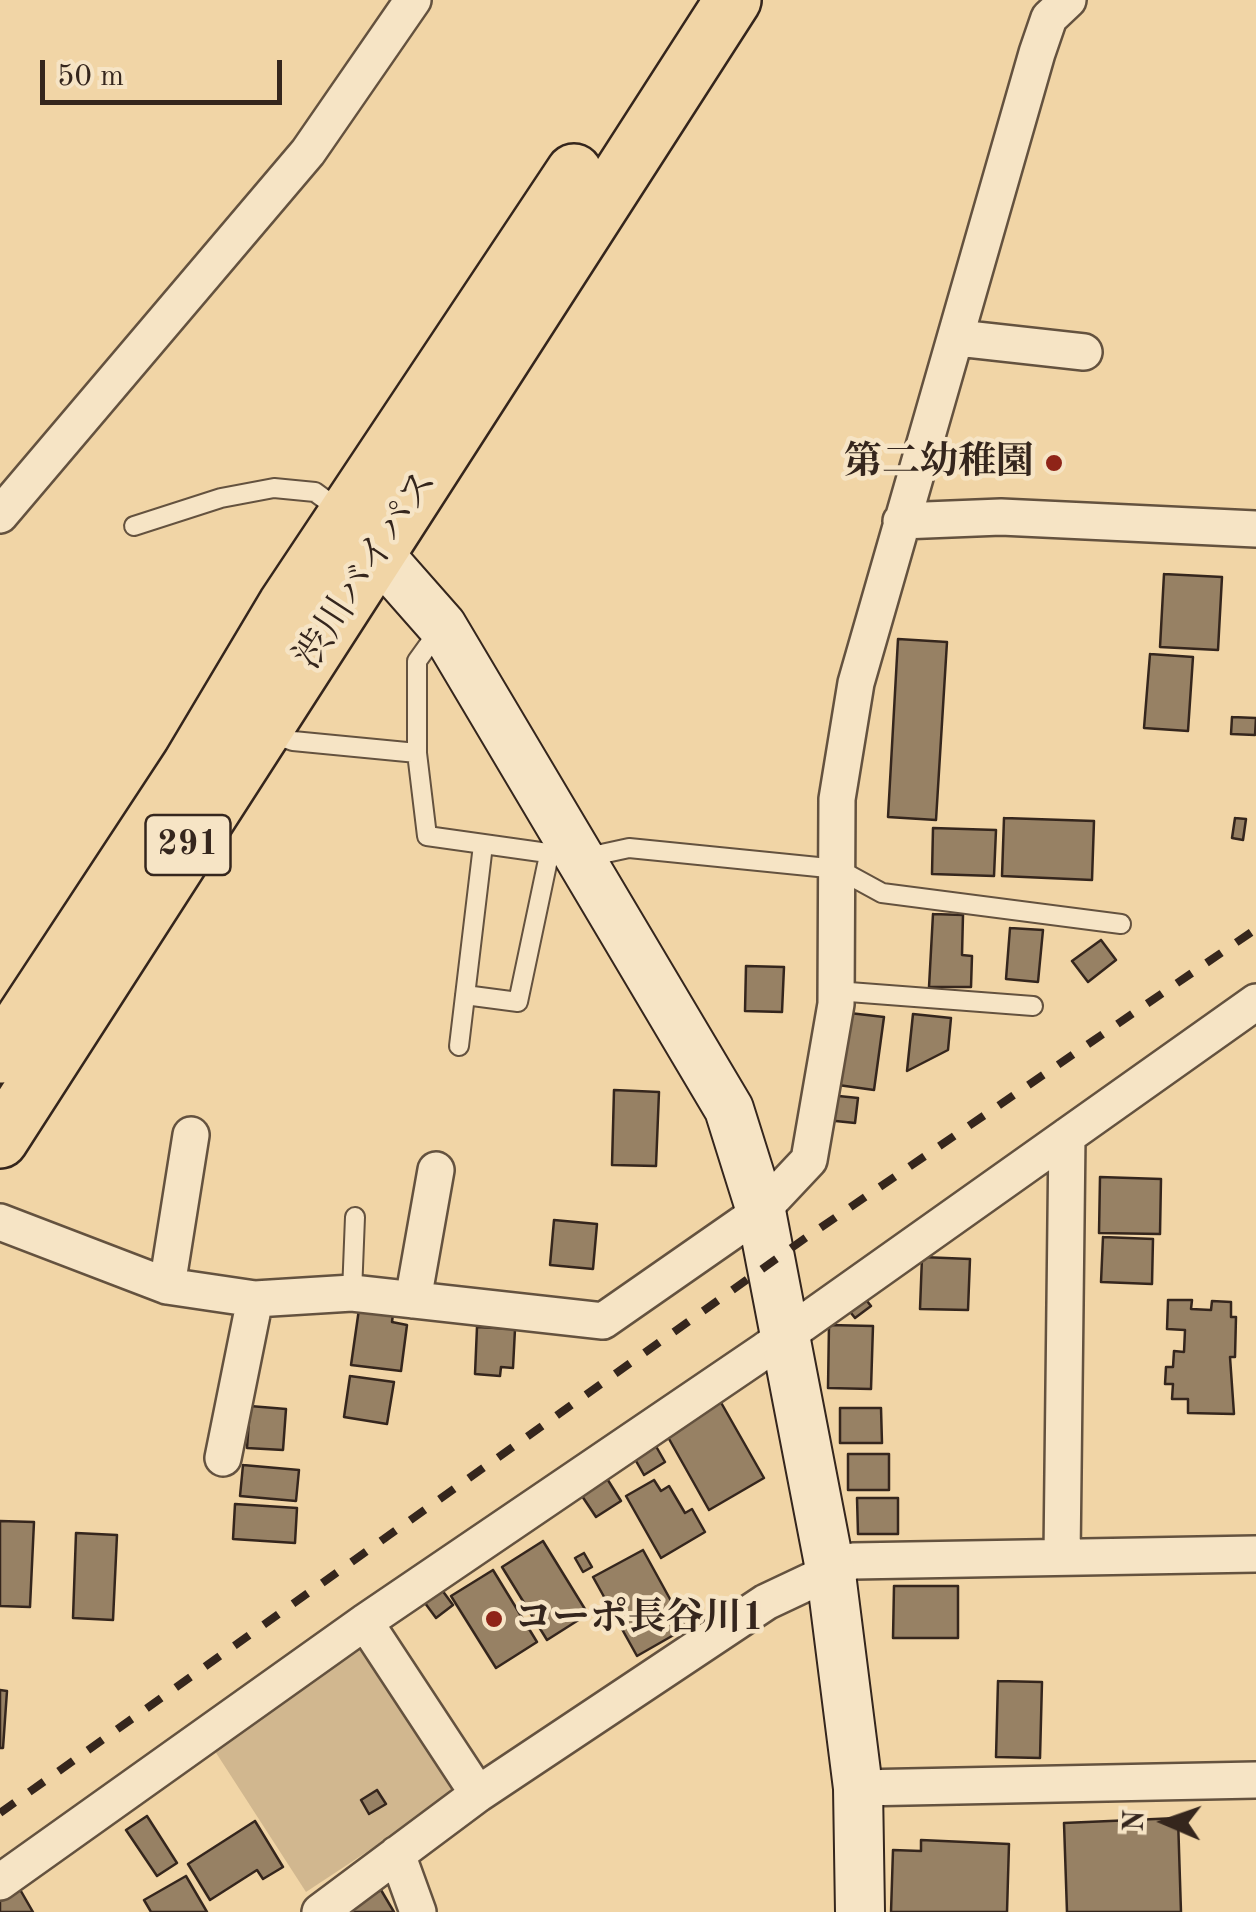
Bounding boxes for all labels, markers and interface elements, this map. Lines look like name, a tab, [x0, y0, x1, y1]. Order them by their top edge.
scale bar	[45, 40, 288, 102]
text: 50 m	[57, 62, 124, 92]
place label: 第二幼稚園	[844, 440, 1034, 486]
marker: 第二幼稚園	[1043, 452, 1065, 474]
street label: 渋川バイパス	[286, 462, 448, 678]
road number: 291	[146, 815, 230, 875]
place label: コーポ長谷川1	[514, 1596, 764, 1642]
marker: コーポ長谷川1	[483, 1608, 505, 1630]
north arrow	[1116, 1772, 1216, 1872]
text: N	[1122, 1810, 1150, 1832]

